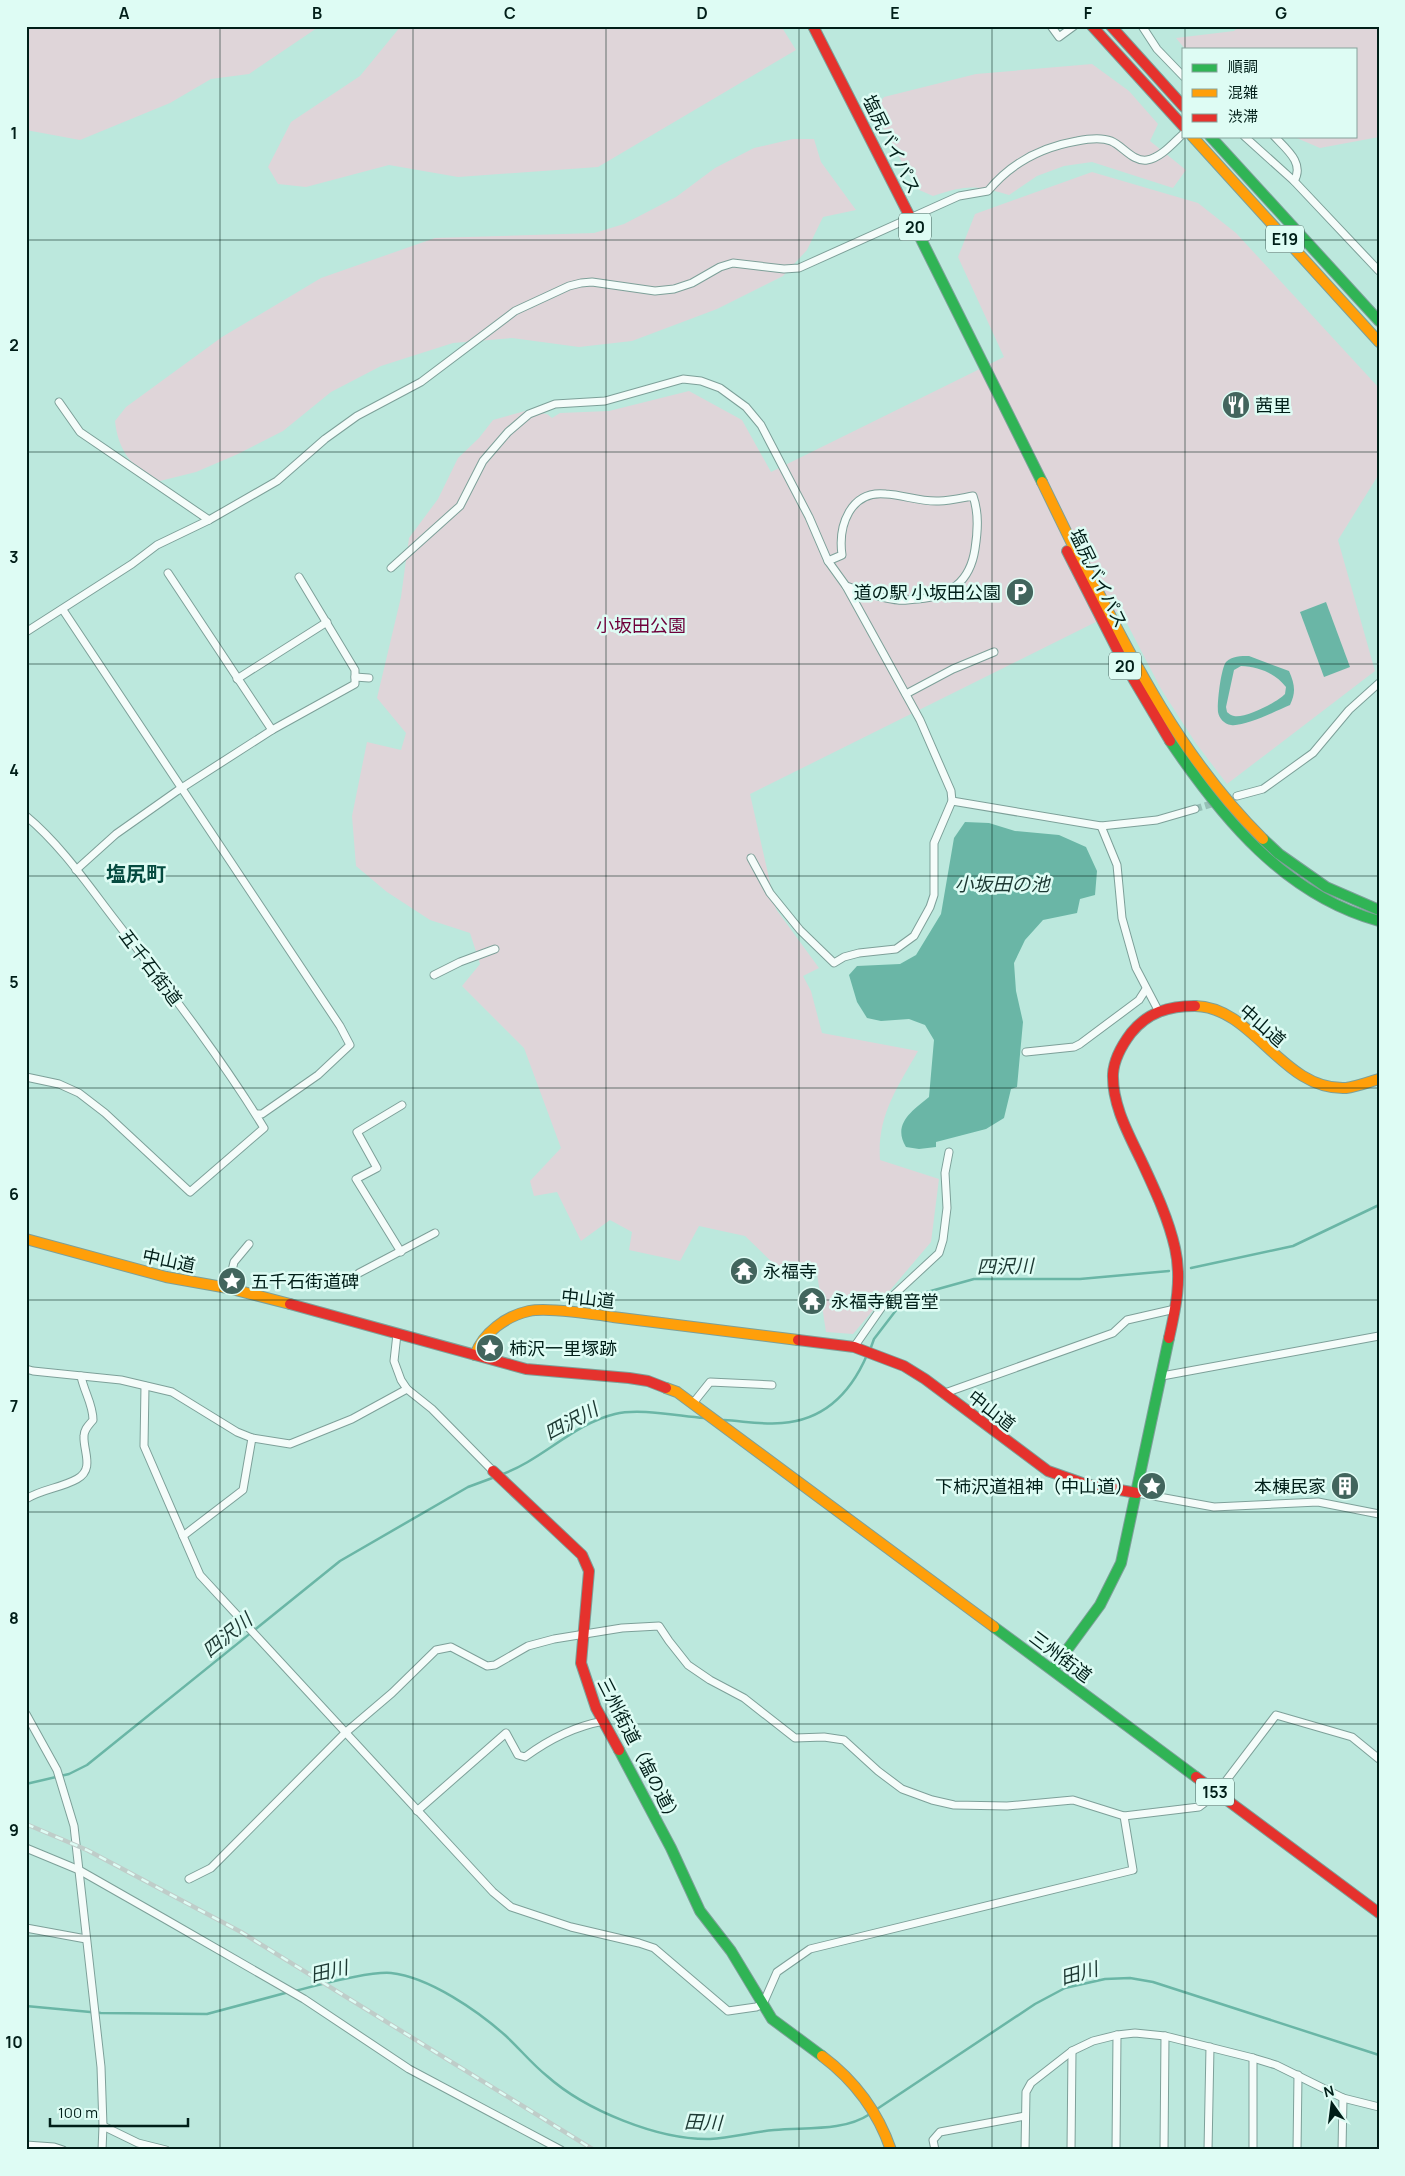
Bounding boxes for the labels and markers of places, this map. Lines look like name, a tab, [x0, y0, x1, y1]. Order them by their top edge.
restaurant icon: 茜里	[1221, 390, 1251, 420]
place label: 茜里	[1255, 393, 1291, 417]
parking icon: 道の駅 小坂田公園	[1005, 577, 1035, 607]
place label: 道の駅 小坂田公園	[853, 580, 1001, 604]
temple icon: 永福寺	[729, 1256, 759, 1286]
place label: 永福寺	[763, 1259, 817, 1283]
place icon: 五千石街道碑	[217, 1266, 247, 1296]
place label: 五千石街道碑	[251, 1269, 359, 1293]
temple icon: 永福寺観音堂	[797, 1286, 827, 1316]
place label: 永福寺観音堂	[831, 1289, 939, 1313]
place icon: 柿沢一里塚跡	[475, 1333, 505, 1363]
place label: 柿沢一里塚跡	[509, 1336, 617, 1360]
place icon: 下柿沢道祖神（中山道）	[1137, 1471, 1167, 1501]
building icon: 本棟民家	[1330, 1471, 1360, 1501]
place label: 下柿沢道祖神（中山道）	[935, 1474, 1133, 1498]
place label: 本棟民家	[1254, 1474, 1326, 1498]

